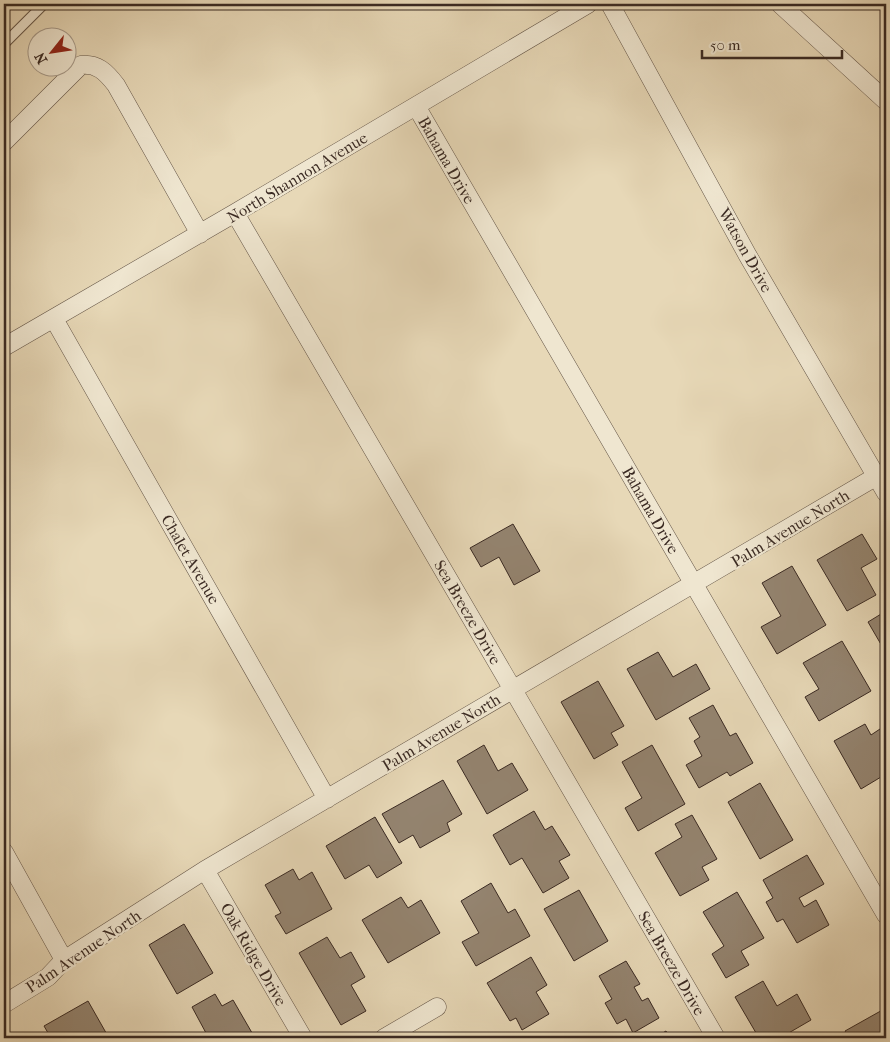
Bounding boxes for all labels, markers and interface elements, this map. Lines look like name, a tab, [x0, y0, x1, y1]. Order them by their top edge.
north arrow	[28, 28, 78, 78]
scale bar	[702, 28, 842, 60]
text: 50 m	[710, 36, 741, 54]
text: N	[31, 49, 51, 67]
street label: Bahama Drive	[414, 113, 479, 207]
street label: North Shannon Avenue	[224, 128, 371, 227]
street label: Watson Drive	[714, 204, 777, 296]
street label: Bahama Drive	[618, 463, 683, 557]
street label: Palm Avenue North	[728, 486, 853, 571]
street label: Chalet Avenue	[157, 511, 224, 607]
street label: Sea Breeze Drive	[430, 557, 505, 668]
street label: Palm Avenue North	[379, 690, 504, 775]
street label: Oak Ridge Drive	[216, 899, 291, 1009]
street label: Palm Avenue North	[22, 906, 144, 997]
street label: Sea Breeze Drive	[634, 908, 709, 1019]

